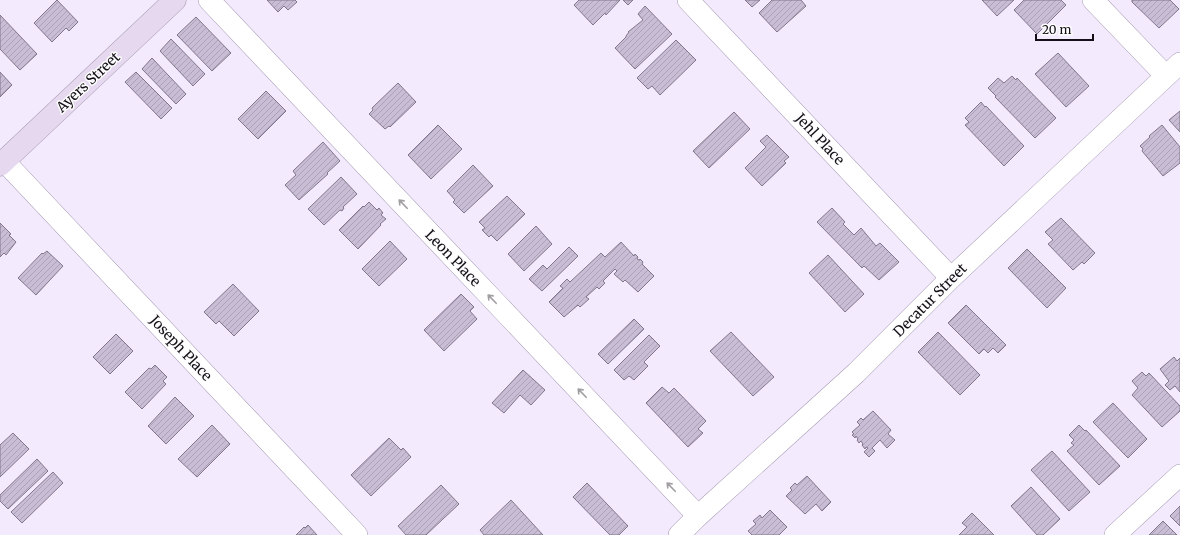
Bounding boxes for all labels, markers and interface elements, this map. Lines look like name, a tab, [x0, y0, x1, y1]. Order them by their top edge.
scale bar	[1036, 16, 1093, 42]
text: 20 m	[1042, 22, 1071, 37]
street label: Ayers Street	[52, 48, 124, 117]
street label: Jehl Place	[791, 109, 848, 168]
one-way arrow	[398, 199, 407, 209]
street label: Leon Place	[421, 226, 485, 290]
street label: Decatur Street	[889, 259, 971, 341]
one-way arrow	[487, 294, 497, 304]
street label: Joseph Place	[145, 311, 216, 385]
one-way arrow	[577, 388, 586, 398]
one-way arrow	[666, 482, 676, 492]

